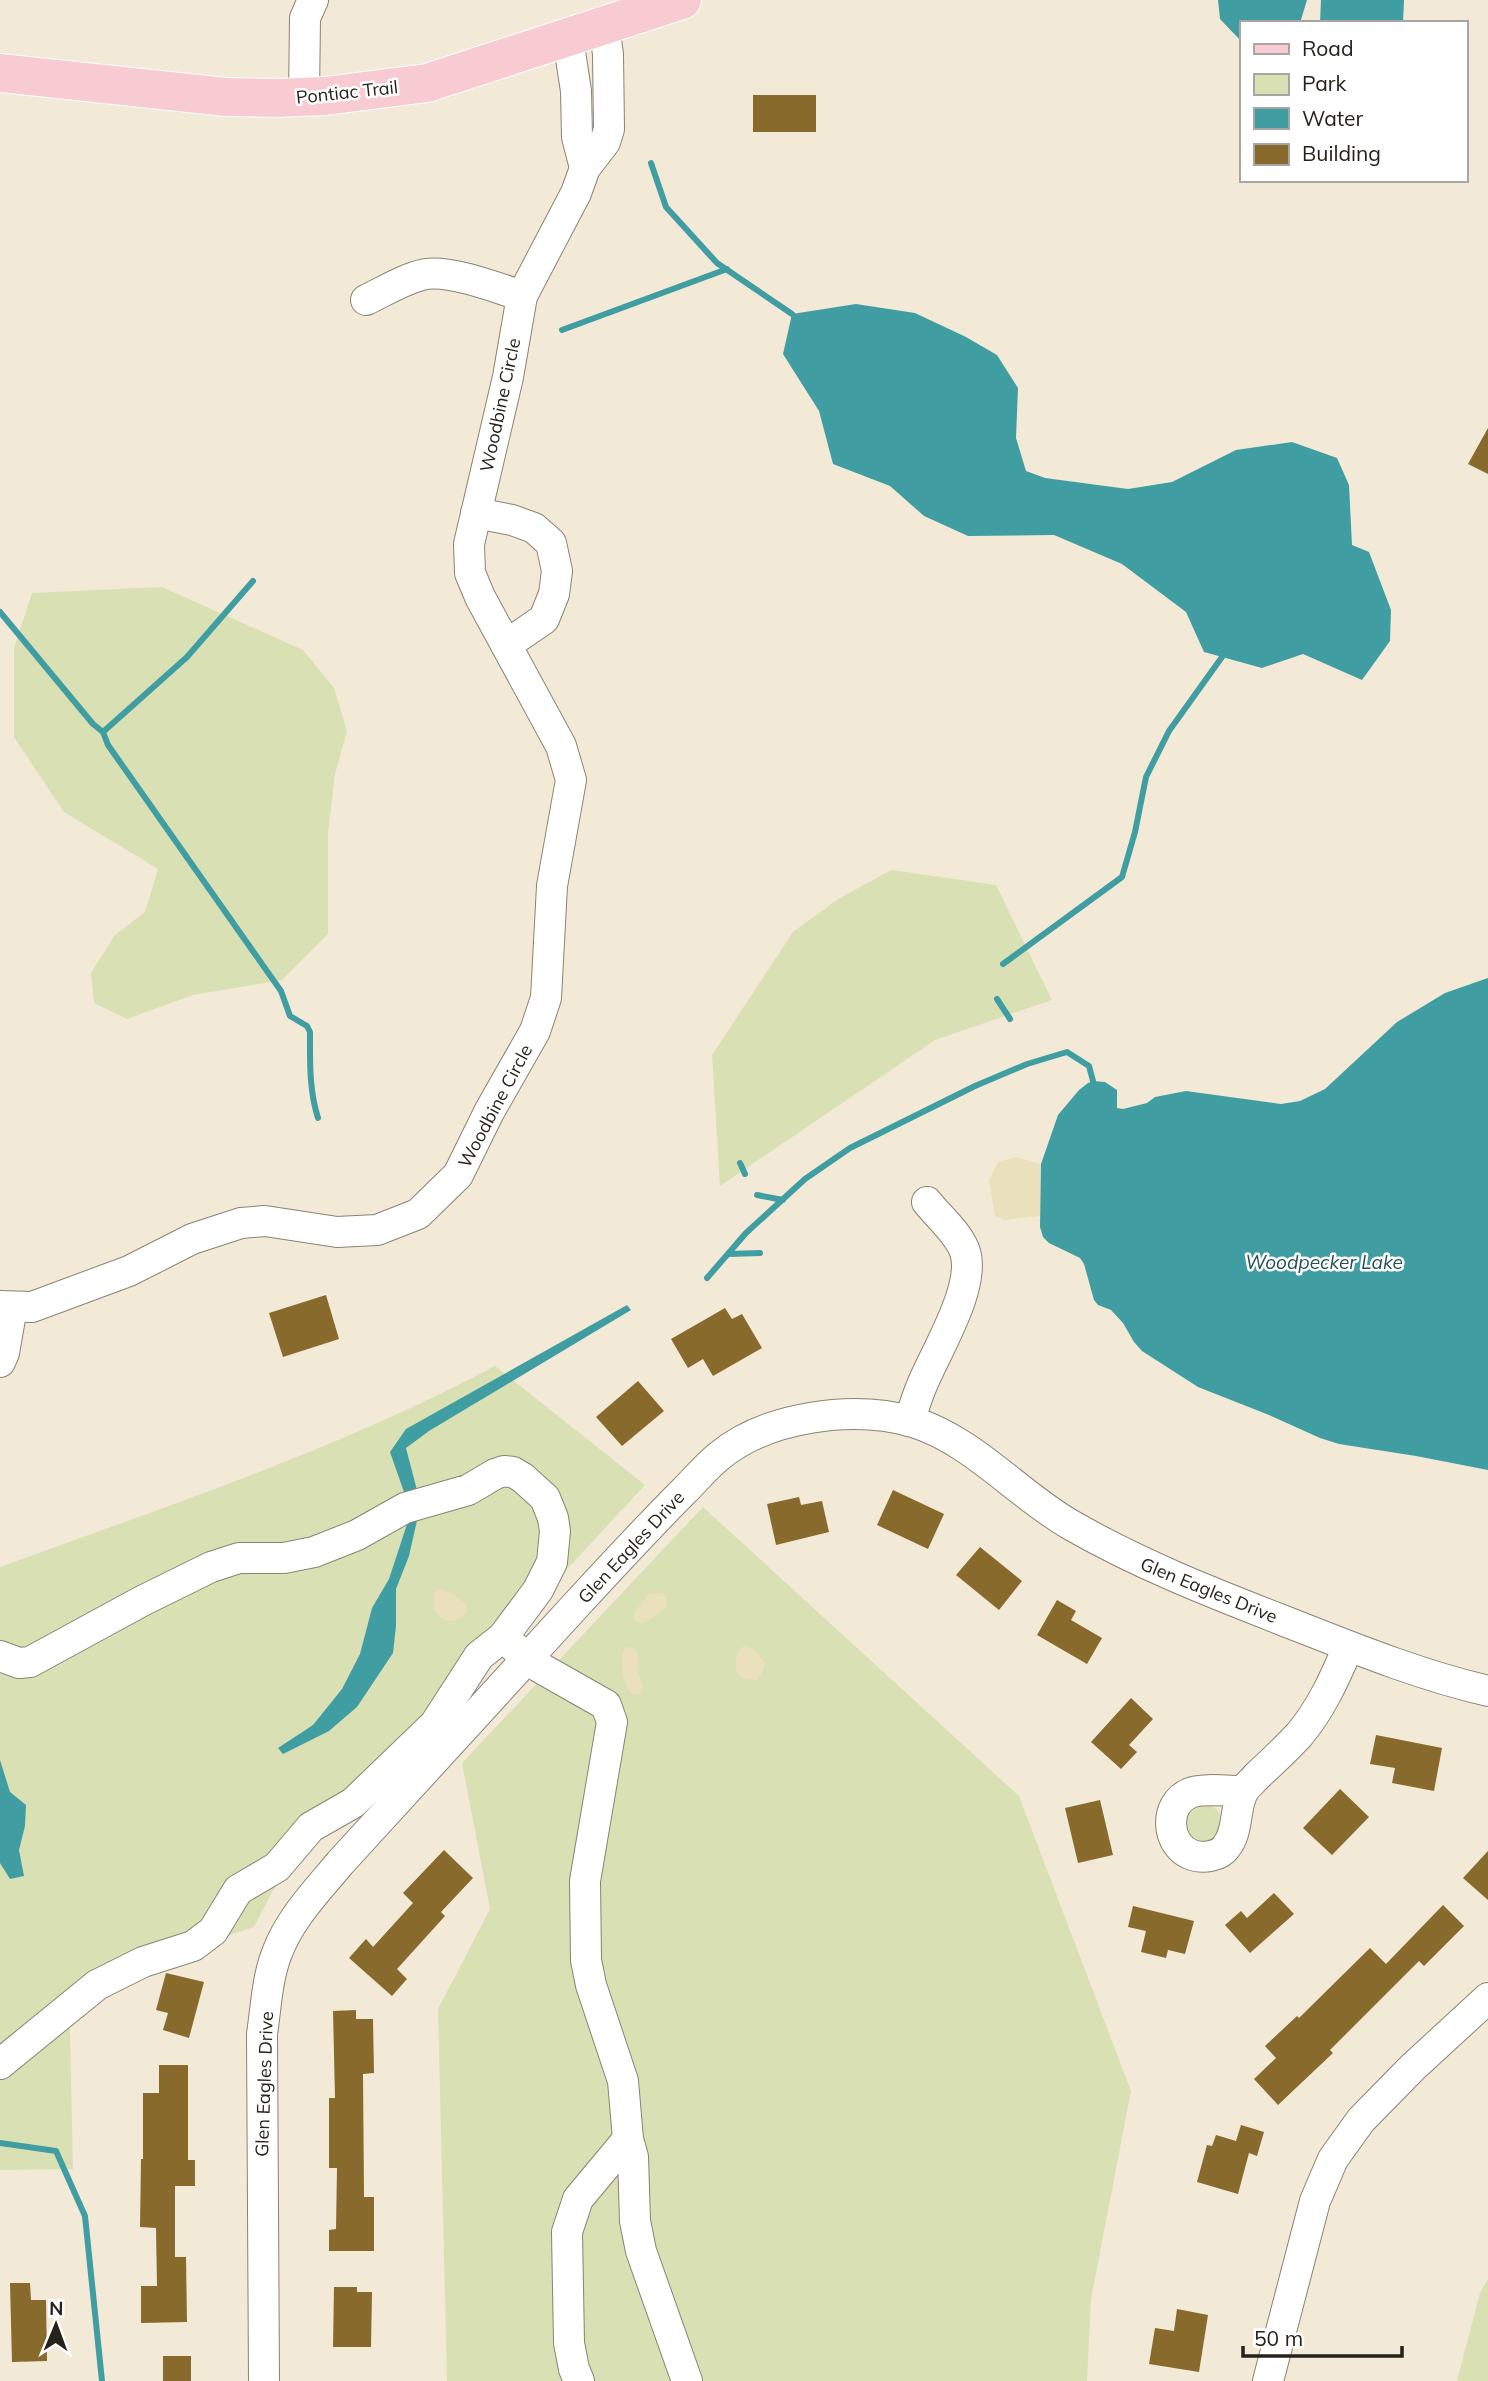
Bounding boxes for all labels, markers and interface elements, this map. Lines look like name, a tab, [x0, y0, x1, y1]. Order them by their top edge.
legend	[1240, 21, 1467, 182]
text: Road	[1302, 35, 1353, 61]
text: Park	[1302, 70, 1346, 96]
street label: Pontiac Trail	[295, 75, 399, 109]
text: Water	[1302, 105, 1363, 131]
text: Building	[1302, 140, 1381, 166]
street label: Woodbine Circle	[475, 336, 525, 474]
street label: Woodbine Circle	[453, 1040, 537, 1172]
water label: Woodpecker Lake	[1245, 1250, 1403, 1274]
street label: Glen Eagles Drive	[573, 1486, 689, 1608]
street label: Glen Eagles Drive	[1137, 1552, 1281, 1628]
street label: Glen Eagles Drive	[250, 2011, 278, 2157]
north arrow	[21, 2290, 91, 2360]
text: N	[49, 2296, 64, 2320]
scale bar	[1243, 2314, 1402, 2358]
text: 50 m	[1254, 2325, 1303, 2351]

